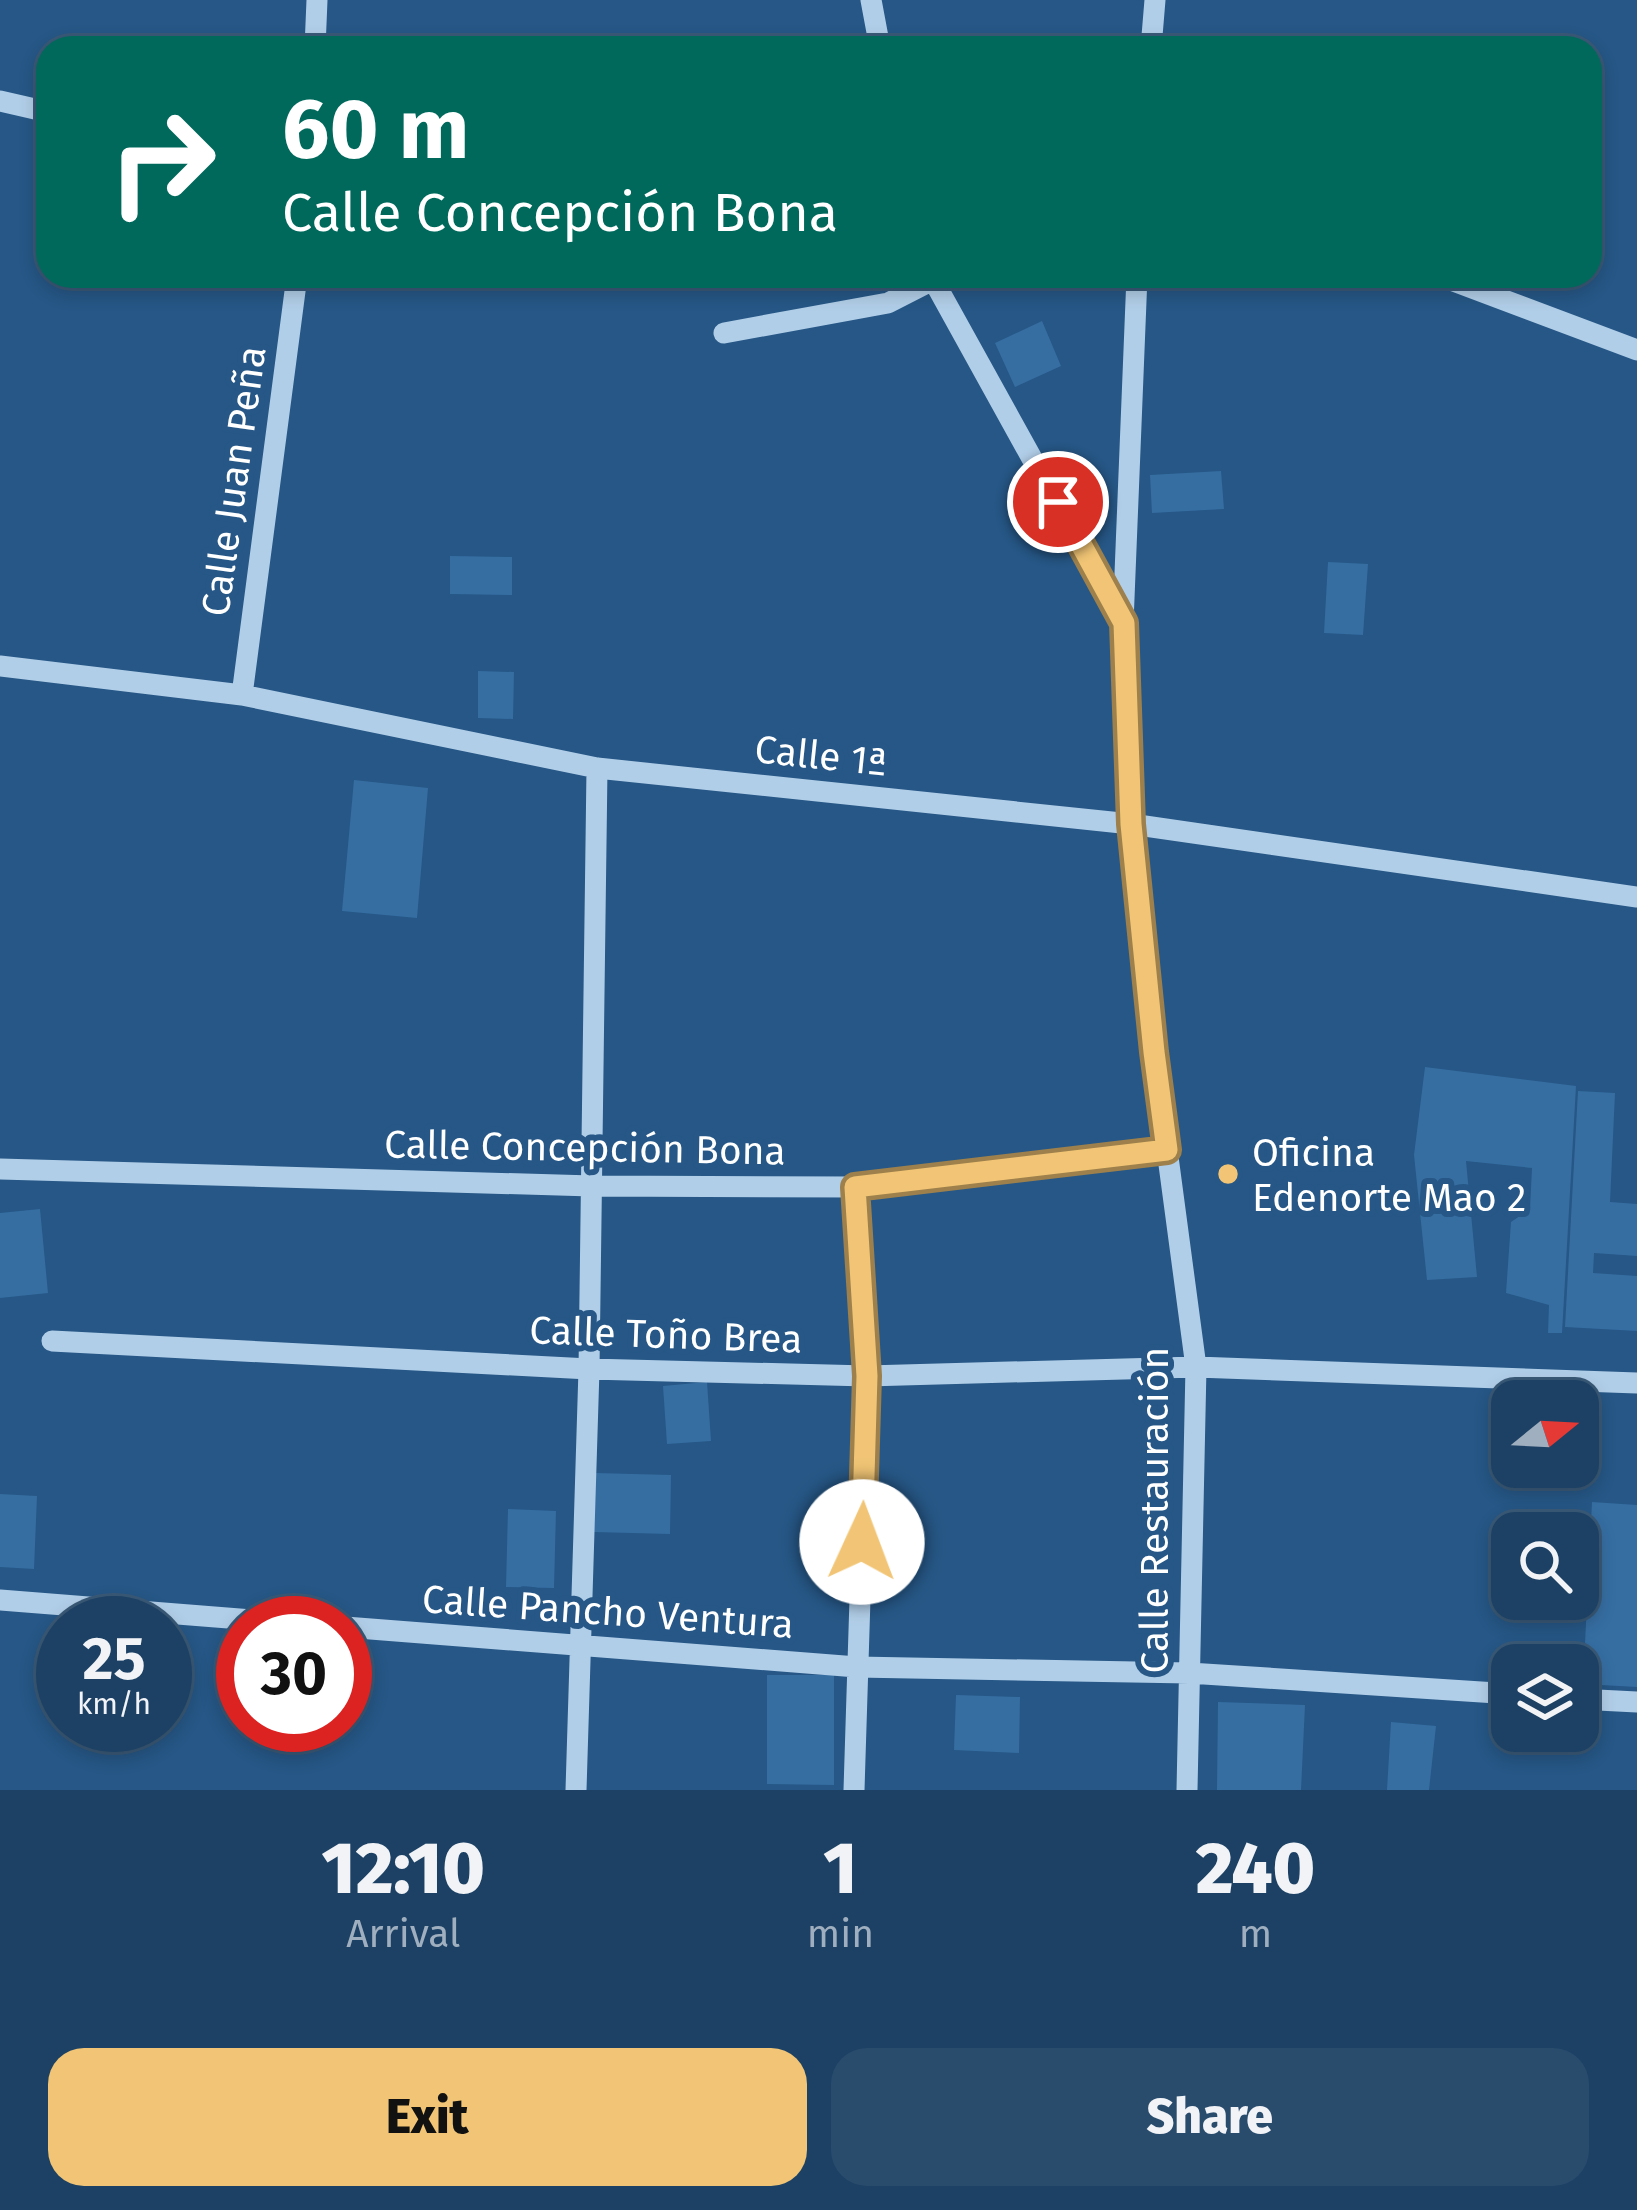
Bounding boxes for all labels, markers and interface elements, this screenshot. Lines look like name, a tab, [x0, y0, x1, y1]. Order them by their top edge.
text: 60 m	[282, 79, 469, 180]
icon: right	[84, 84, 240, 240]
text: Calle Concepción Bona	[282, 181, 838, 245]
street label: Calle Juan Peña	[192, 343, 276, 619]
pin	[1007, 451, 1109, 553]
icon: arrive	[1025, 469, 1091, 535]
street label: Calle 1ª	[752, 726, 889, 786]
street label: Calle Concepción Bona	[384, 1121, 786, 1175]
place label: Oficina Edenorte Mao 2	[1252, 1130, 1526, 1221]
marker: Oficina Edenorte Mao 2	[1215, 1161, 1241, 1187]
street label: Calle Toño Brea	[529, 1307, 803, 1363]
street label: Calle Restauración	[1132, 1347, 1178, 1673]
north arrow	[1491, 1380, 1599, 1488]
map controls	[1491, 1380, 1599, 1752]
position arrow	[799, 1479, 925, 1605]
button: search	[1491, 1512, 1599, 1620]
street label: Calle Pancho Ventura	[421, 1576, 795, 1648]
speed limit sign: 30	[216, 1596, 372, 1752]
text: 25	[82, 1623, 146, 1695]
button: layers	[1491, 1644, 1599, 1752]
text: km/h	[77, 1686, 151, 1722]
text: 12:10	[322, 1826, 485, 1912]
text: 1	[823, 1826, 857, 1912]
text: 240	[1196, 1826, 1315, 1912]
text: Arrival	[346, 1911, 461, 1957]
text: min	[807, 1911, 874, 1957]
text: m	[1239, 1911, 1272, 1957]
button: Exit	[48, 2048, 807, 2186]
button: Share	[831, 2048, 1589, 2186]

